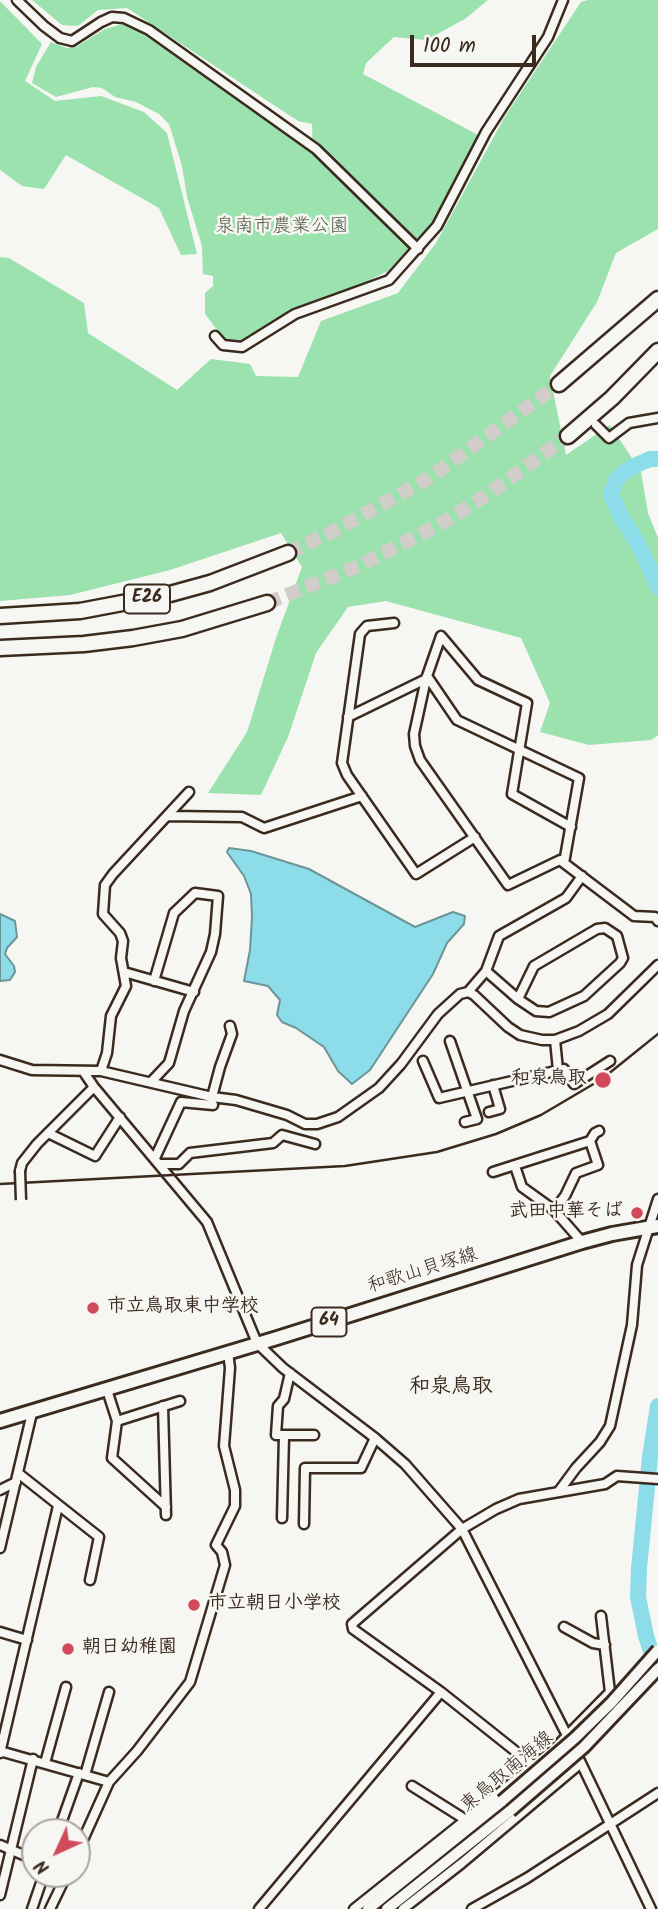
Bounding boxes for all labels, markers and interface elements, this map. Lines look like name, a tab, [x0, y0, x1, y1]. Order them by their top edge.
scale bar	[413, 21, 539, 65]
text: 100 m	[423, 30, 476, 63]
park label: 泉南市農業公園	[216, 217, 348, 239]
road number: E26	[124, 584, 170, 614]
place label: 和泉鳥取	[511, 1069, 587, 1091]
marker: 和泉鳥取	[593, 1070, 613, 1090]
place label: 武田中華そば	[509, 1202, 623, 1224]
marker: 武田中華そば	[629, 1205, 645, 1221]
street label: 和歌山貝塚線	[365, 1244, 481, 1300]
place label: 市立鳥取東中学校	[107, 1297, 259, 1319]
marker: 市立鳥取東中学校	[85, 1300, 101, 1316]
road number: 64	[312, 1308, 346, 1336]
district label: 和泉鳥取	[409, 1375, 493, 1401]
place label: 市立朝日小学校	[208, 1594, 341, 1616]
marker: 市立朝日小学校	[186, 1597, 202, 1613]
place label: 朝日幼稚園	[82, 1638, 177, 1660]
marker: 朝日幼稚園	[60, 1641, 76, 1657]
street label: 東鳥取南海線	[457, 1728, 559, 1818]
north arrow	[21, 1818, 91, 1888]
text: N	[28, 1852, 57, 1881]

